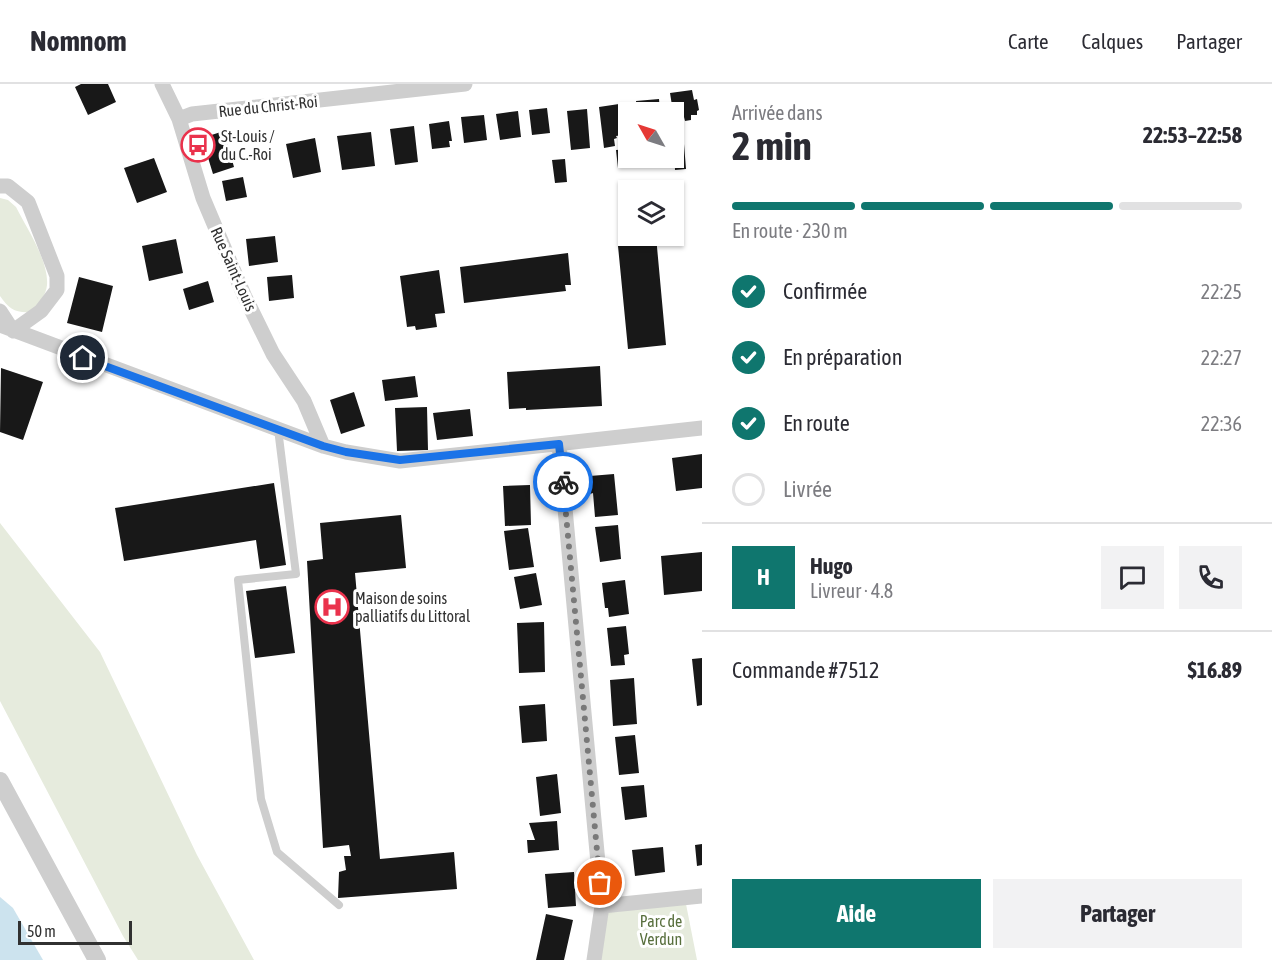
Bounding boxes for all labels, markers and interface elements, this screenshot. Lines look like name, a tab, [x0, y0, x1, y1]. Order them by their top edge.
text: Nomnom	[30, 25, 127, 57]
text: Carte	[1008, 29, 1049, 53]
text: Calques	[1082, 29, 1143, 53]
text: Partager	[1176, 29, 1242, 53]
street label: Rue du Christ-Roi	[218, 92, 318, 120]
text: Arrivée dans	[732, 101, 823, 124]
north arrow	[618, 102, 684, 168]
map controls	[618, 102, 684, 246]
text: 22:53–22:58	[1143, 122, 1242, 148]
text: 2 min	[732, 124, 812, 168]
bus stop icon: St-Louis / du C.-Roi	[180, 127, 216, 163]
place label: St-Louis / du C.-Roi	[221, 127, 275, 163]
button: layers	[618, 180, 684, 246]
text: En route · 230 m	[732, 219, 848, 242]
street label: Rue Saint-Louis	[207, 224, 261, 314]
icon: check	[732, 275, 765, 308]
text: Confirmée	[783, 278, 867, 304]
text: 22:25	[1201, 280, 1242, 303]
pin	[57, 332, 108, 383]
icon: home	[66, 341, 99, 374]
icon: check	[732, 341, 765, 374]
text: En préparation	[783, 344, 902, 370]
text: 22:27	[1201, 346, 1242, 369]
icon: check	[732, 407, 765, 440]
text: En route	[783, 410, 850, 436]
text: 22:36	[1201, 412, 1242, 435]
courier	[533, 452, 593, 512]
icon: bike	[547, 466, 580, 499]
text: Livrée	[783, 476, 832, 502]
button: chat	[1101, 546, 1164, 609]
button: phone	[1179, 546, 1242, 609]
text: Hugo	[810, 553, 853, 579]
text: H	[757, 564, 770, 590]
text: Livreur · 4.8	[810, 579, 893, 602]
hospital icon: Maison de soins palliatifs du Littoral	[314, 589, 350, 625]
place label: Maison de soins palliatifs du Littoral	[355, 589, 471, 626]
text: Commande #7512	[732, 657, 879, 683]
text: $16.89	[1187, 657, 1242, 683]
pin	[574, 857, 625, 908]
icon: bag	[583, 866, 616, 899]
button: Aide	[732, 879, 981, 948]
button: Partager	[993, 879, 1242, 948]
park label: Parc de Verdun	[640, 912, 682, 948]
scale bar	[18, 918, 132, 946]
text: 50 m	[27, 922, 56, 940]

